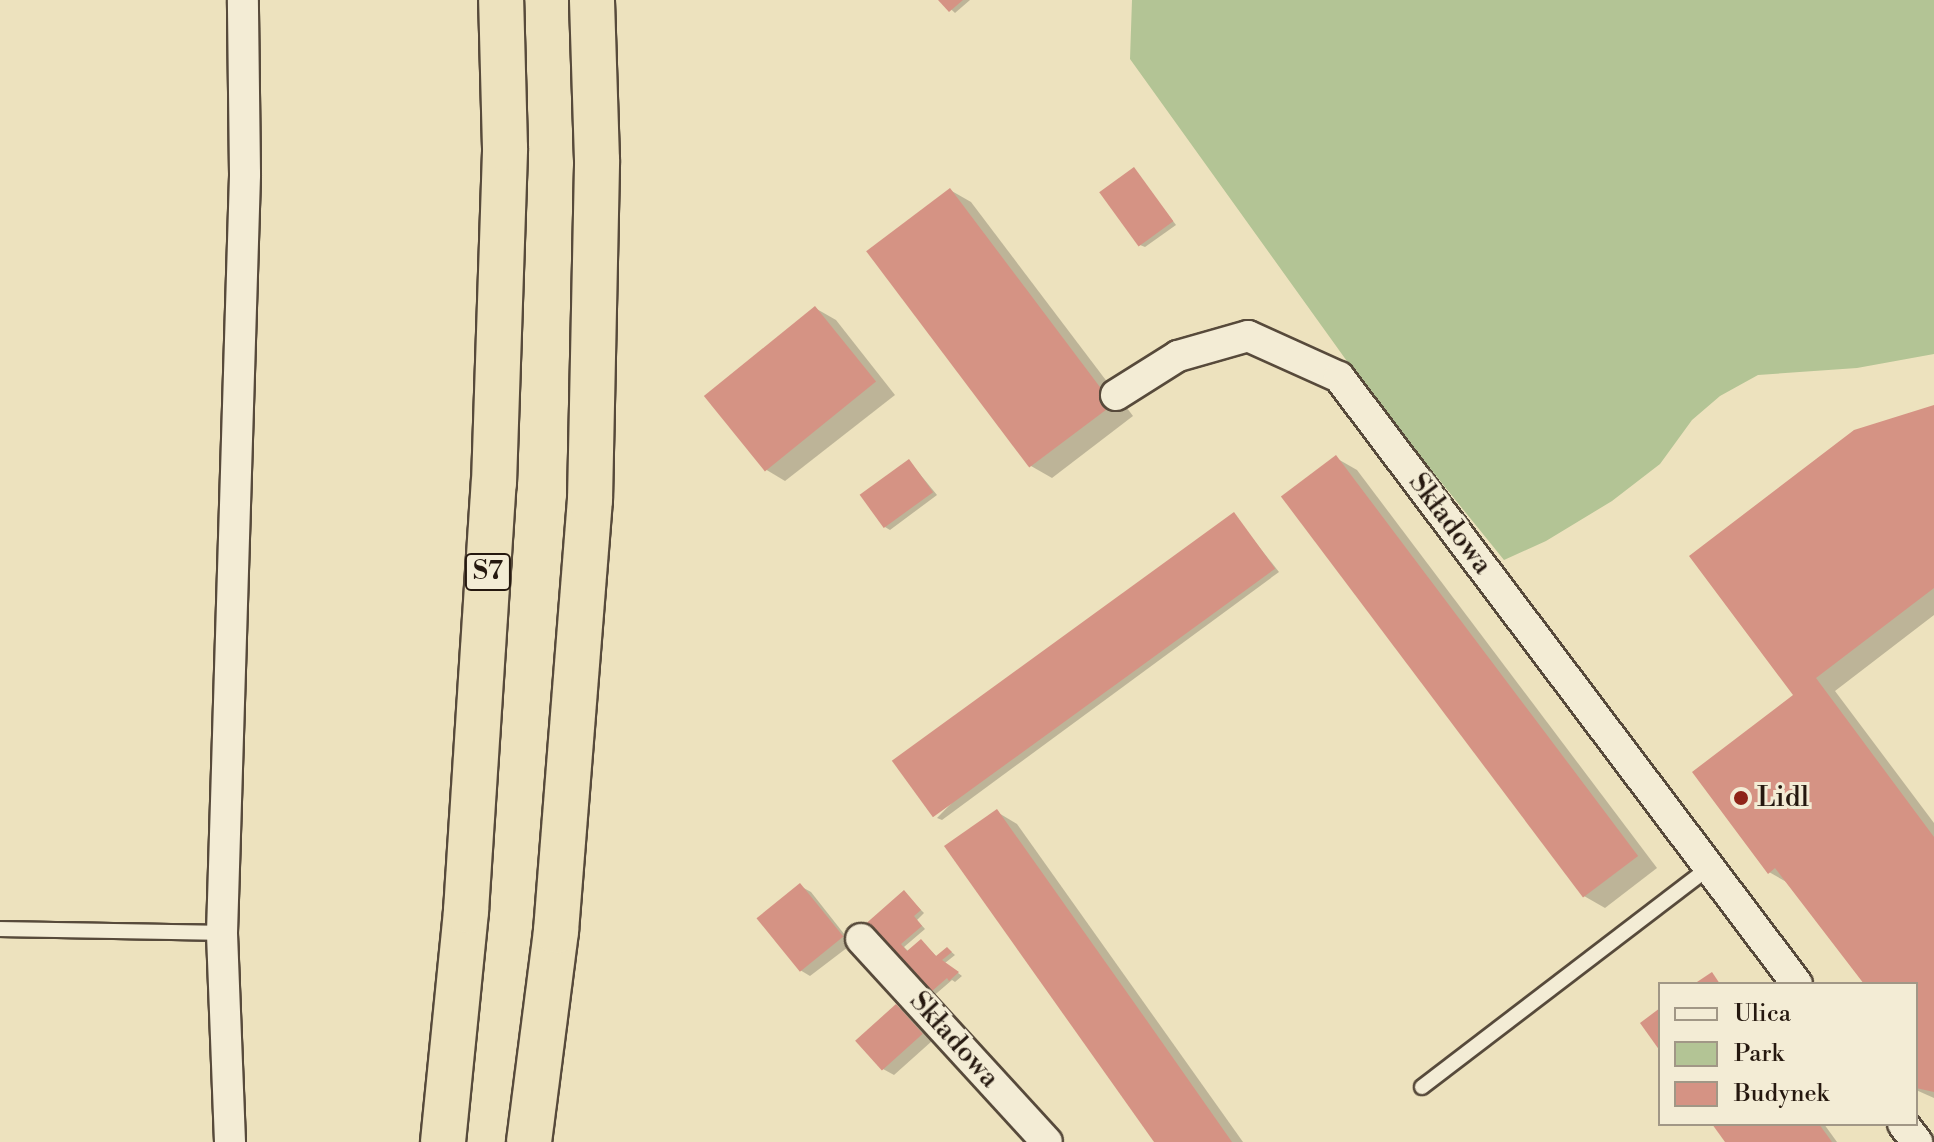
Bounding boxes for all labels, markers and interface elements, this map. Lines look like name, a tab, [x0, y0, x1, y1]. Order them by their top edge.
street label: Składowa	[1401, 467, 1499, 581]
road number: S7	[464, 550, 512, 594]
place label: Lidl	[1757, 781, 1809, 815]
marker: Lidl	[1732, 789, 1750, 807]
legend	[1658, 982, 1918, 1126]
street label: Składowa	[902, 985, 1006, 1095]
text: Ulica	[1734, 999, 1791, 1029]
text: Park	[1734, 1039, 1784, 1069]
text: Budynek	[1734, 1079, 1829, 1109]

